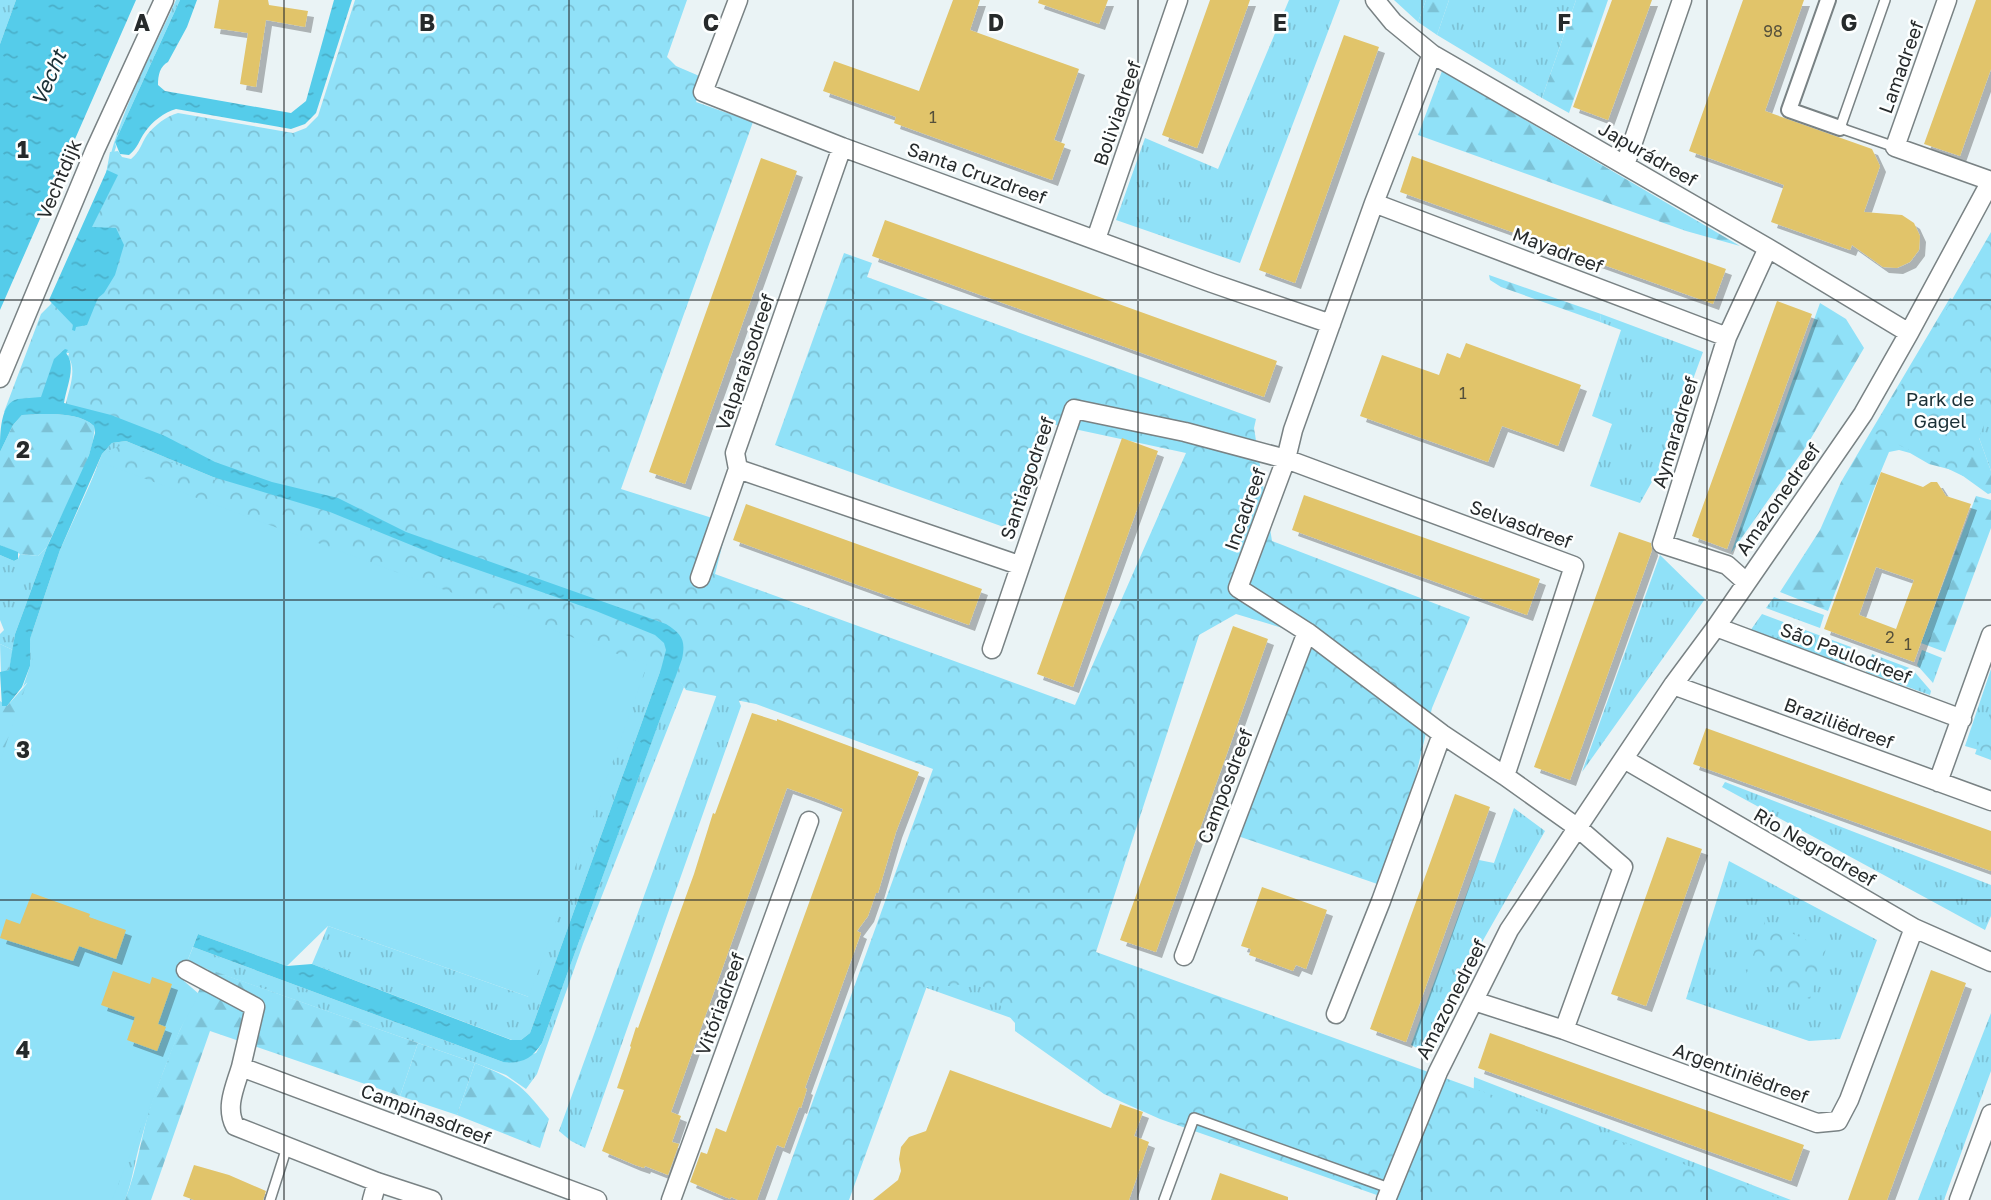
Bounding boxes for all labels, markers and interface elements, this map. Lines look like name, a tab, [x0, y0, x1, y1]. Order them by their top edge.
text: A	[134, 8, 151, 36]
text: B	[419, 8, 435, 36]
text: C	[703, 8, 719, 36]
text: D	[988, 8, 1004, 36]
text: E	[1273, 8, 1287, 36]
text: F	[1557, 8, 1571, 36]
text: G	[1841, 8, 1857, 36]
street label: Lamadreef	[1873, 17, 1928, 116]
house number: 98	[1763, 21, 1783, 41]
water label: Vecht	[25, 44, 72, 109]
street label: Boliviadreef	[1088, 57, 1145, 168]
house number: 1	[929, 107, 937, 127]
street label: Japurádreef	[1595, 116, 1702, 191]
text: 1	[17, 135, 29, 163]
street label: Vechtdijk	[31, 135, 86, 222]
street label: Santa Cruzdreef	[904, 137, 1050, 208]
street label: Mayadreef	[1510, 222, 1607, 277]
street label: Valparaisodreef	[710, 290, 779, 433]
street label: Aymaradreef	[1647, 373, 1702, 490]
house number: 1	[1459, 383, 1467, 403]
park label: Park de Gagel	[1906, 387, 1974, 432]
street label: Santiagodreef	[995, 413, 1058, 542]
text: 2	[16, 435, 30, 463]
street label: Amazonedreef	[1730, 438, 1825, 559]
street label: Incadreef	[1219, 464, 1270, 553]
street label: Selvasdreef	[1467, 494, 1576, 553]
street label: São Paulodreef	[1777, 617, 1915, 688]
house number: 2	[1885, 627, 1895, 647]
house number: 1	[1904, 634, 1912, 654]
street label: Braziliëdreef	[1781, 692, 1897, 753]
street label: Camposdreef	[1192, 725, 1257, 847]
text: 3	[16, 735, 30, 763]
street label: Rio Negrodreef	[1750, 802, 1881, 891]
street label: Amazonedreef	[1410, 935, 1491, 1063]
street label: Vitóriadreef	[690, 949, 749, 1058]
text: 4	[16, 1035, 30, 1063]
street label: Argentiniëdreef	[1670, 1037, 1812, 1108]
street label: Campinasdreef	[358, 1078, 495, 1149]

